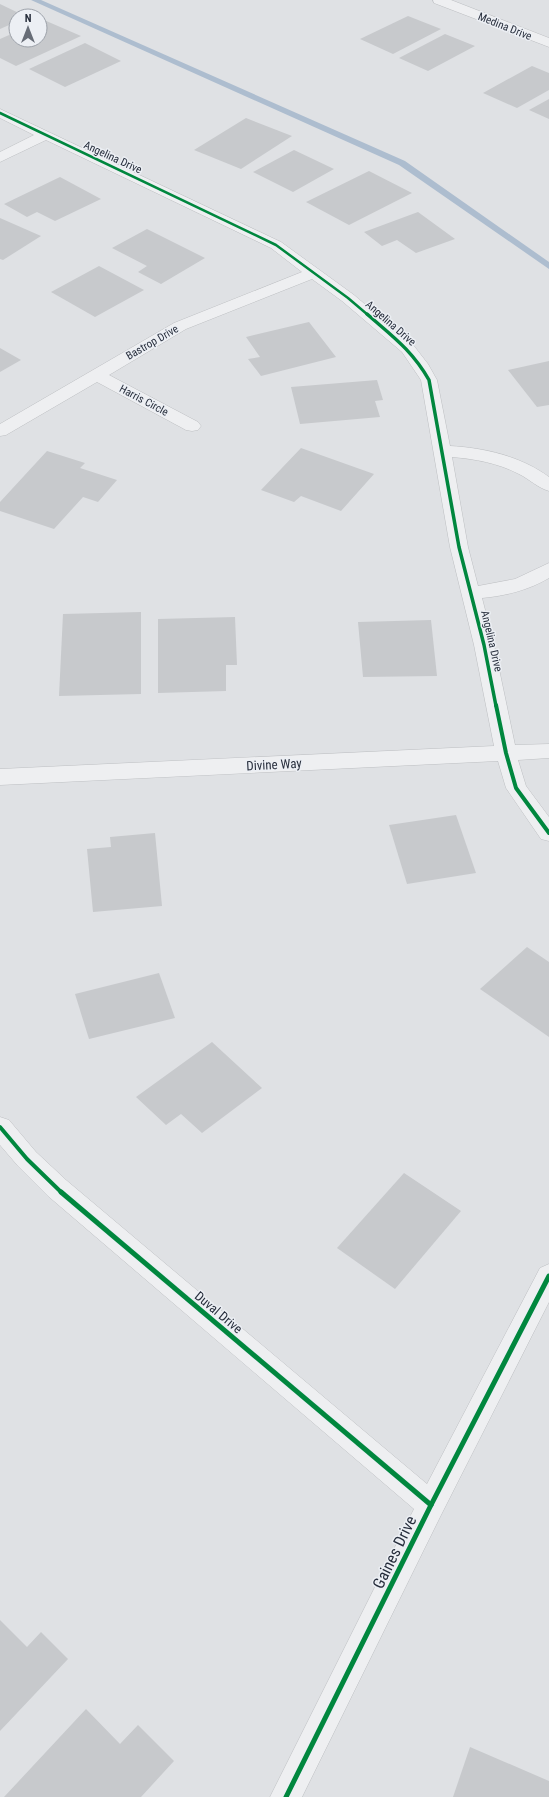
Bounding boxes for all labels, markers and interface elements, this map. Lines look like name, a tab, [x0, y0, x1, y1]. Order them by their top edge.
north arrow	[8, 8, 48, 48]
street label: Medina Drive	[476, 10, 533, 43]
text: N	[25, 12, 32, 25]
street label: Angelina Drive	[82, 138, 144, 177]
street label: Angelina Drive	[363, 298, 418, 349]
street label: Bastrop Drive	[124, 322, 181, 363]
street label: Harris Circle	[117, 382, 170, 419]
street label: Angelina Drive	[478, 609, 505, 673]
street label: Divine Way	[246, 756, 303, 773]
street label: Duval Drive	[192, 1288, 245, 1337]
street label: Gaines Drive	[369, 1513, 420, 1592]

